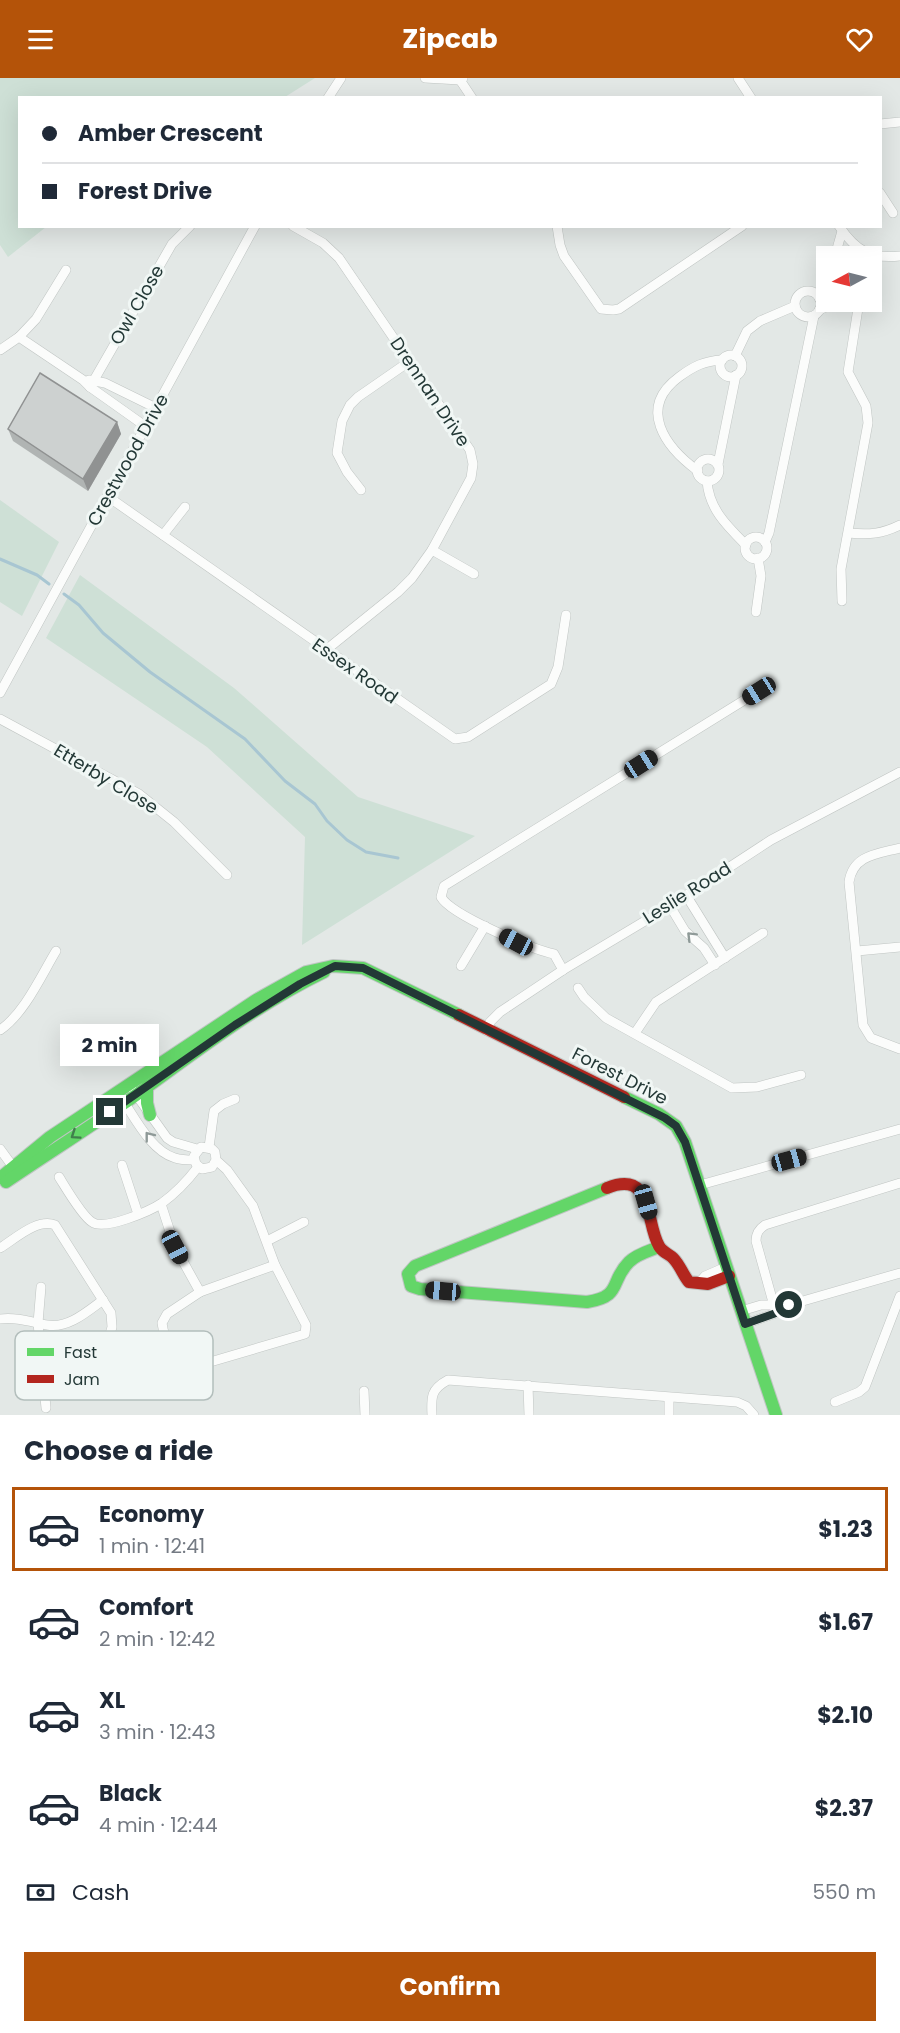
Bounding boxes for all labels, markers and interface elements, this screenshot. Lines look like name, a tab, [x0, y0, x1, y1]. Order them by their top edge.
text: Zipcab	[402, 20, 498, 57]
icon: menu	[24, 23, 57, 56]
icon: heart	[843, 23, 876, 56]
text: Amber Crescent	[78, 118, 263, 149]
text: Forest Drive	[78, 176, 212, 207]
north arrow	[816, 246, 882, 312]
map controls	[816, 246, 882, 312]
street label: Owl Close	[104, 260, 170, 349]
street label: Drennan Drive	[384, 332, 476, 451]
street label: Crestwood Drive	[81, 389, 174, 530]
street label: Essex Road	[307, 632, 403, 709]
car	[739, 674, 779, 708]
street label: Etterby Close	[49, 738, 163, 820]
car	[621, 747, 661, 781]
street label: Leslie Road	[638, 855, 736, 930]
car	[496, 926, 536, 958]
one-way arrow	[687, 932, 697, 943]
callout: 2 min	[60, 1025, 160, 1067]
text: 2 min	[81, 1031, 138, 1059]
street label: Forest Drive	[568, 1041, 672, 1110]
route end	[96, 1098, 123, 1125]
one-way arrow	[71, 1128, 82, 1139]
one-way arrow	[145, 1132, 156, 1143]
car	[769, 1147, 809, 1173]
car	[632, 1182, 660, 1222]
car	[159, 1227, 191, 1267]
car	[424, 1280, 462, 1302]
route start	[775, 1291, 802, 1318]
legend	[15, 1331, 213, 1400]
text: Fast	[64, 1341, 97, 1364]
text: Jam	[64, 1368, 100, 1391]
text: Choose a ride	[24, 1432, 213, 1469]
text: Economy	[99, 1499, 204, 1530]
icon: car	[27, 1502, 81, 1556]
text: $1.23	[818, 1514, 873, 1545]
text: 1 min · 12:41	[99, 1532, 205, 1560]
text: Comfort	[99, 1592, 193, 1623]
icon: car	[27, 1595, 81, 1649]
text: $1.67	[818, 1607, 873, 1638]
text: 2 min · 12:42	[99, 1625, 215, 1653]
text: XL	[99, 1685, 125, 1716]
icon: car	[27, 1688, 81, 1742]
text: $2.10	[817, 1700, 873, 1731]
text: 3 min · 12:43	[99, 1718, 216, 1746]
text: Black	[99, 1778, 162, 1809]
icon: car	[27, 1781, 81, 1835]
text: $2.37	[815, 1793, 873, 1824]
text: 4 min · 12:44	[99, 1811, 217, 1839]
icon: cash	[24, 1876, 57, 1909]
text: Cash	[72, 1877, 129, 1908]
text: 550 m	[812, 1878, 876, 1906]
button: Confirm	[24, 1952, 876, 2021]

